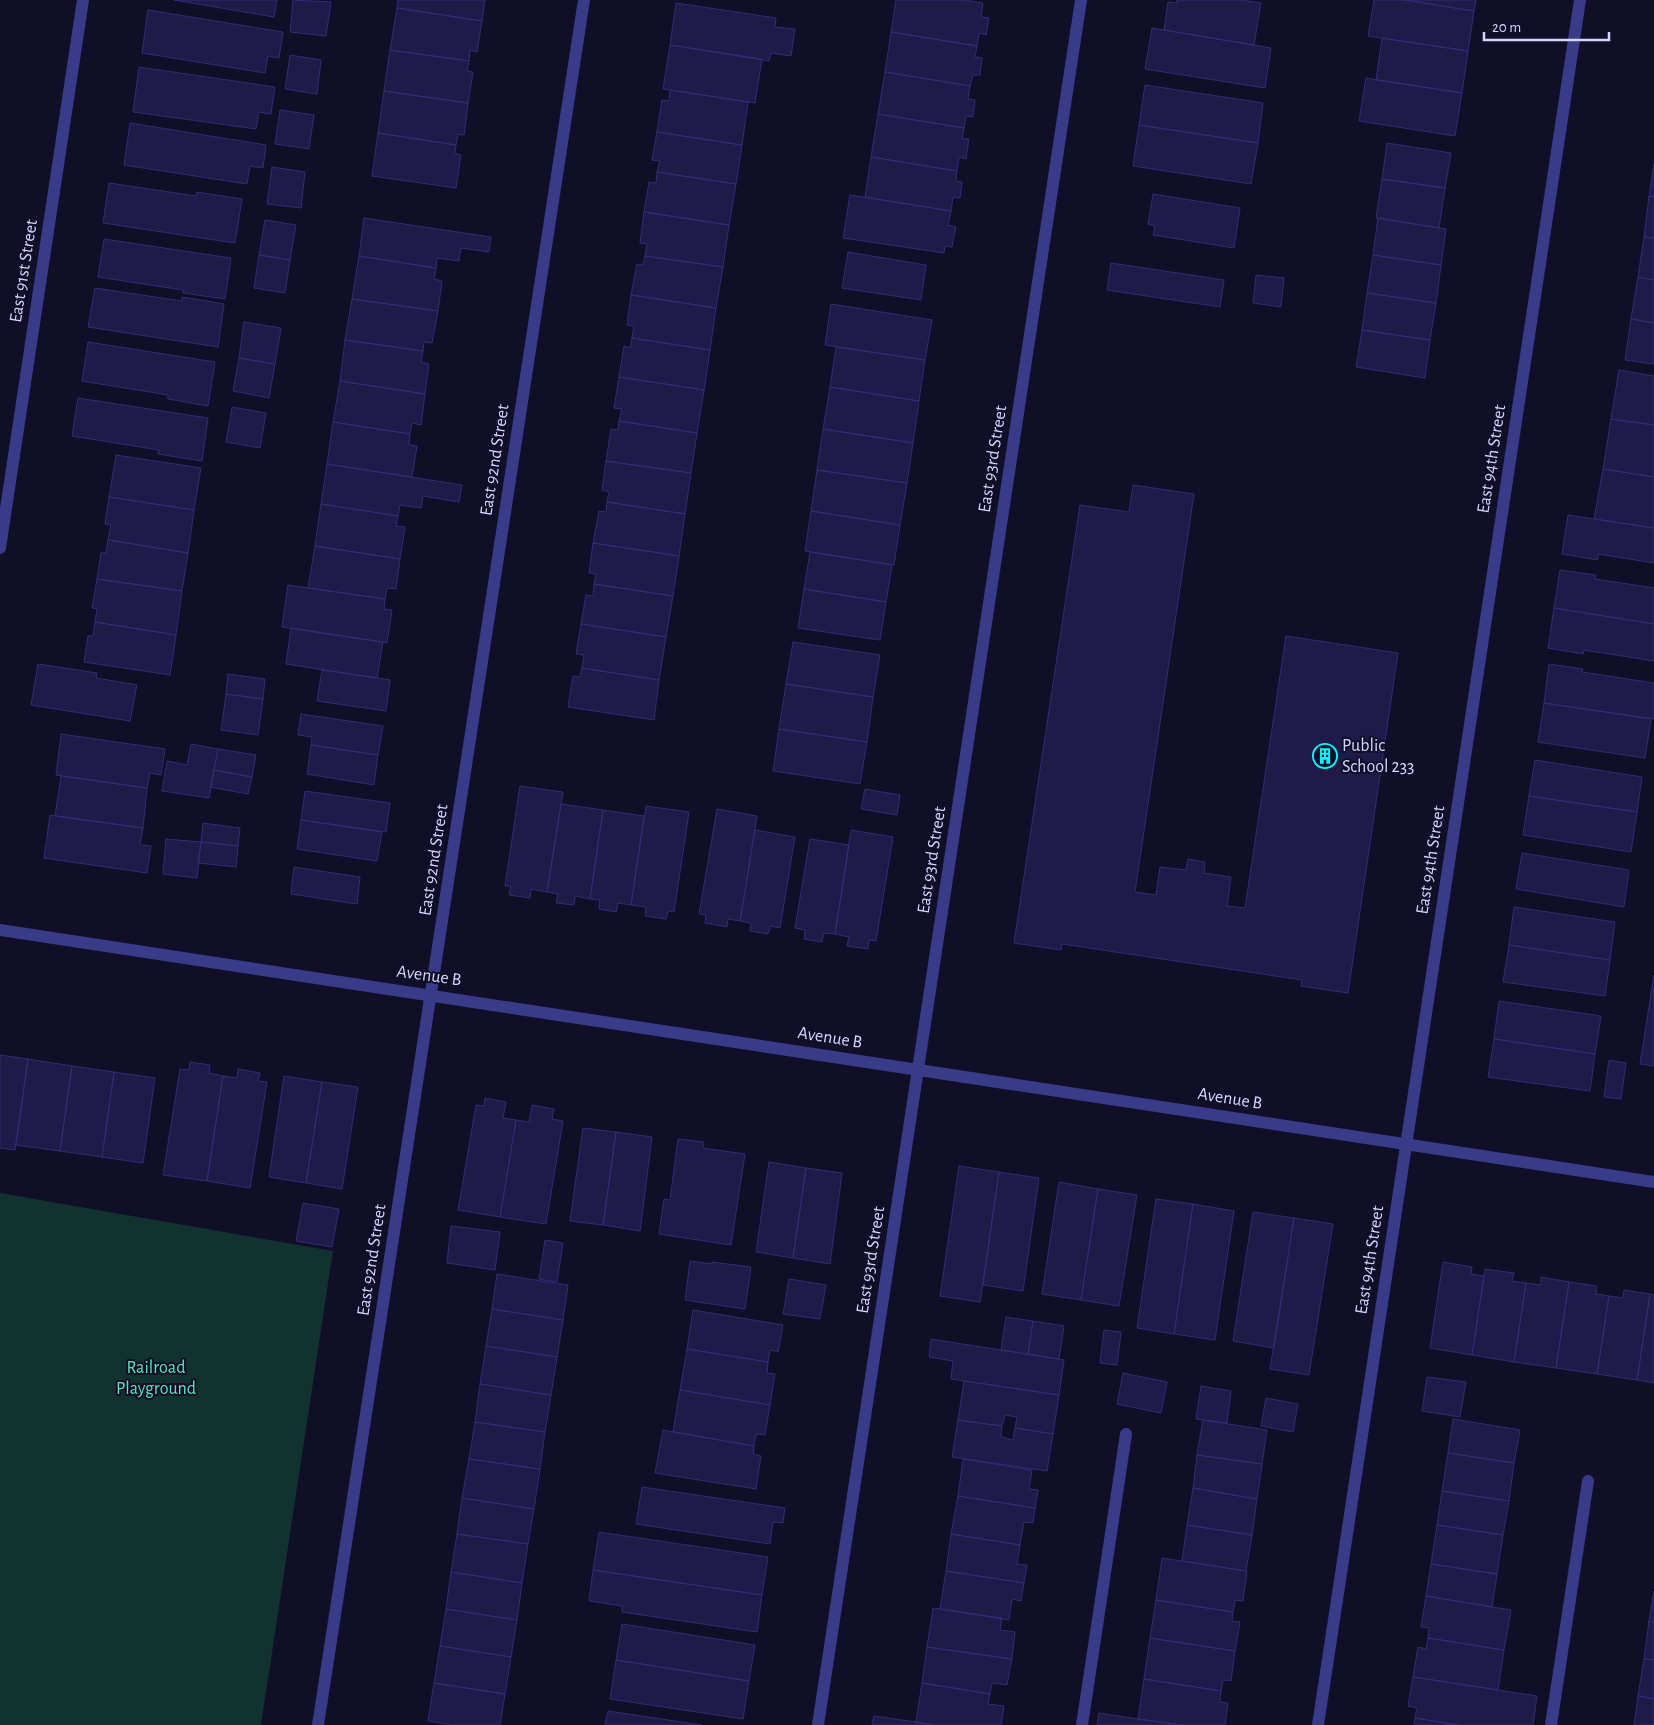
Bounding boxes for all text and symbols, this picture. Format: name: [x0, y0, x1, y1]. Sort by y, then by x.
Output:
scale bar: [1484, 10, 1609, 42]
text: 20 m: [1492, 20, 1521, 35]
street label: East 91st Street: [7, 218, 41, 324]
street label: East 92nd Street: [477, 403, 513, 517]
street label: East 94th Street: [1475, 403, 1509, 515]
street label: East 93rd Street: [976, 404, 1010, 514]
place label: Public School 233: [1342, 737, 1415, 776]
building icon: Public School 233: [1312, 743, 1338, 769]
street label: East 92nd Street: [416, 803, 452, 917]
street label: East 94th Street: [1414, 804, 1448, 916]
street label: East 93rd Street: [915, 805, 949, 915]
street label: Avenue B: [396, 963, 462, 989]
street label: Avenue B: [796, 1024, 864, 1052]
street label: Avenue B: [1196, 1085, 1264, 1113]
street label: East 92nd Street: [354, 1203, 390, 1317]
street label: East 94th Street: [1353, 1204, 1387, 1316]
street label: East 93rd Street: [854, 1205, 888, 1315]
park label: Railroad Playground: [116, 1359, 196, 1398]

